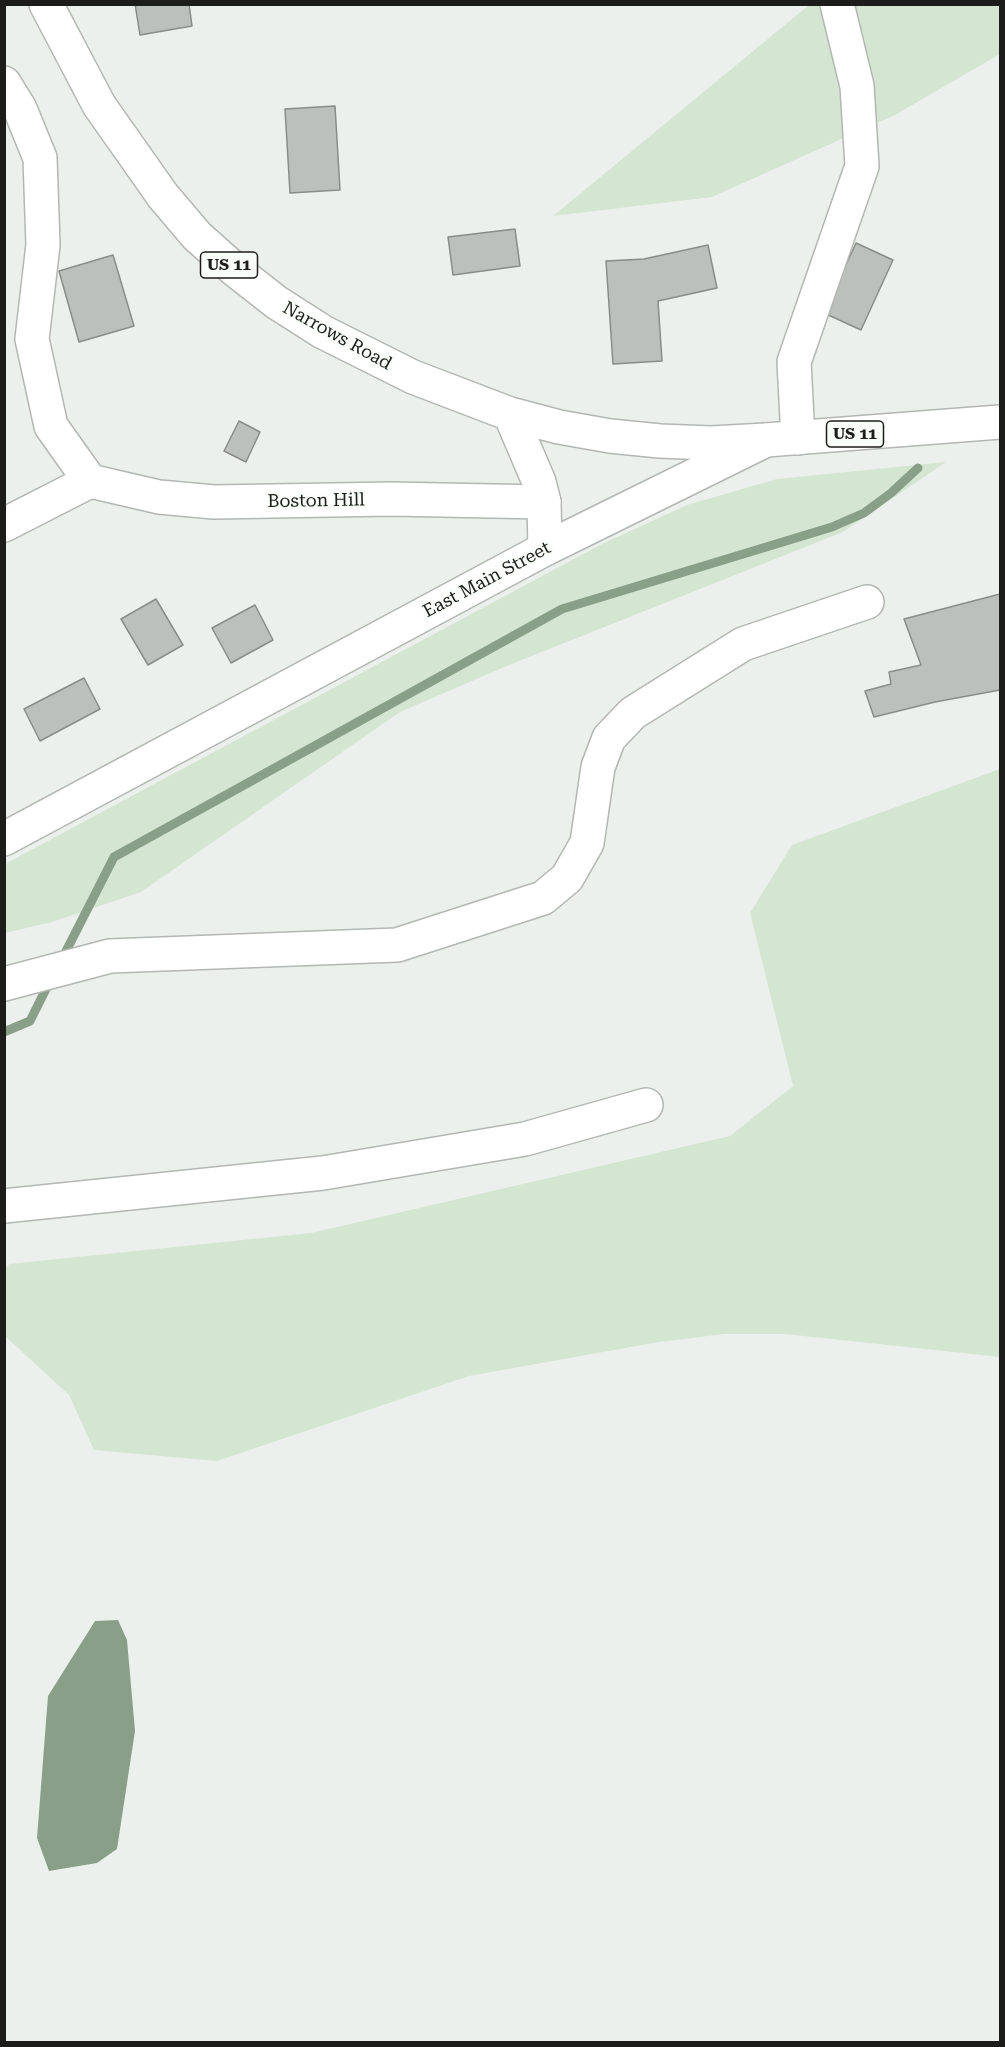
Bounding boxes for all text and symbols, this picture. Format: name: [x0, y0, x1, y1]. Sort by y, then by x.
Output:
road number: US 11: [200, 252, 258, 278]
street label: Narrows Road: [279, 297, 395, 375]
road number: US 11: [826, 421, 884, 447]
street label: Boston Hill: [267, 489, 365, 513]
street label: East Main Street: [419, 537, 555, 623]

